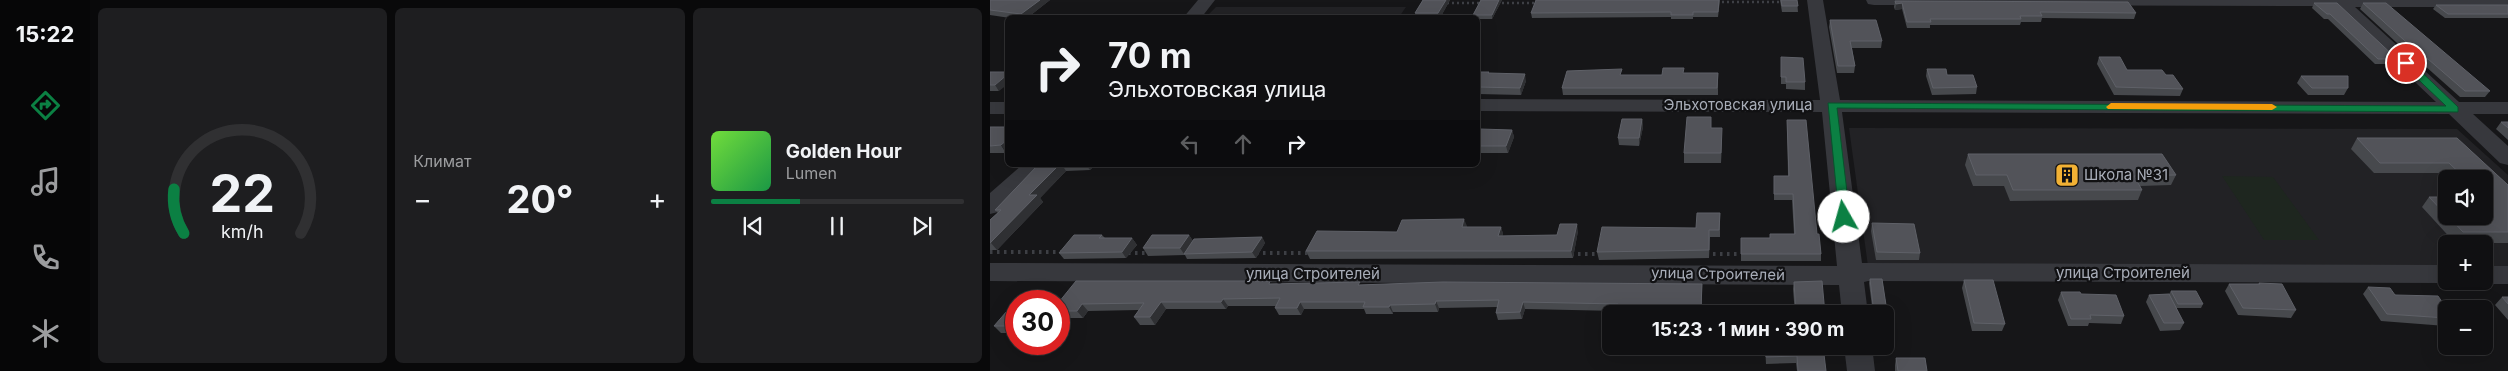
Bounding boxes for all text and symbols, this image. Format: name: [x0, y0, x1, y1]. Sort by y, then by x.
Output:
text: 15:22: [16, 21, 74, 47]
text: 70 m: [1108, 34, 1192, 76]
icon: right: [1025, 35, 1090, 100]
pin: [2385, 42, 2427, 84]
icon: arrive: [2392, 49, 2420, 77]
text: Эльхотовская улица: [1108, 76, 1326, 102]
icon: directions: [28, 88, 63, 123]
street label: Эльхотовская улица: [1664, 95, 1812, 114]
icon: left: [1176, 130, 1204, 158]
icon: ahead: [1229, 130, 1257, 158]
icon: right: [1282, 130, 1310, 158]
text: Golden Hour: [786, 140, 902, 163]
text: Климат: [413, 151, 472, 171]
text: 22: [210, 162, 275, 225]
building icon: Школа №31: [2054, 162, 2080, 188]
text: Lumen: [786, 163, 837, 183]
icon: music: [28, 164, 63, 199]
place label: Школа №31: [2084, 165, 2168, 184]
map controls: [2438, 170, 2493, 355]
button: sound: [2438, 170, 2493, 225]
text: 20°: [506, 176, 574, 222]
text: −: [413, 182, 432, 216]
text: +: [648, 182, 667, 216]
position arrow: [1817, 190, 1869, 242]
icon: previous: [739, 212, 767, 240]
icon: pause: [823, 212, 851, 240]
icon: next: [908, 212, 936, 240]
text: km/h: [221, 221, 264, 242]
button: +: [2438, 235, 2493, 290]
icon: phone: [28, 240, 63, 275]
street label: улица Строителей: [1651, 263, 1785, 284]
street label: улица Строителей: [2056, 263, 2190, 282]
street label: улица Строителей: [1246, 264, 1380, 283]
speed limit sign: 30: [1005, 290, 1070, 355]
button: −: [2438, 300, 2493, 355]
icon: climate: [28, 316, 63, 351]
text: 15:23 · 1 мин · 390 m: [1652, 318, 1844, 341]

